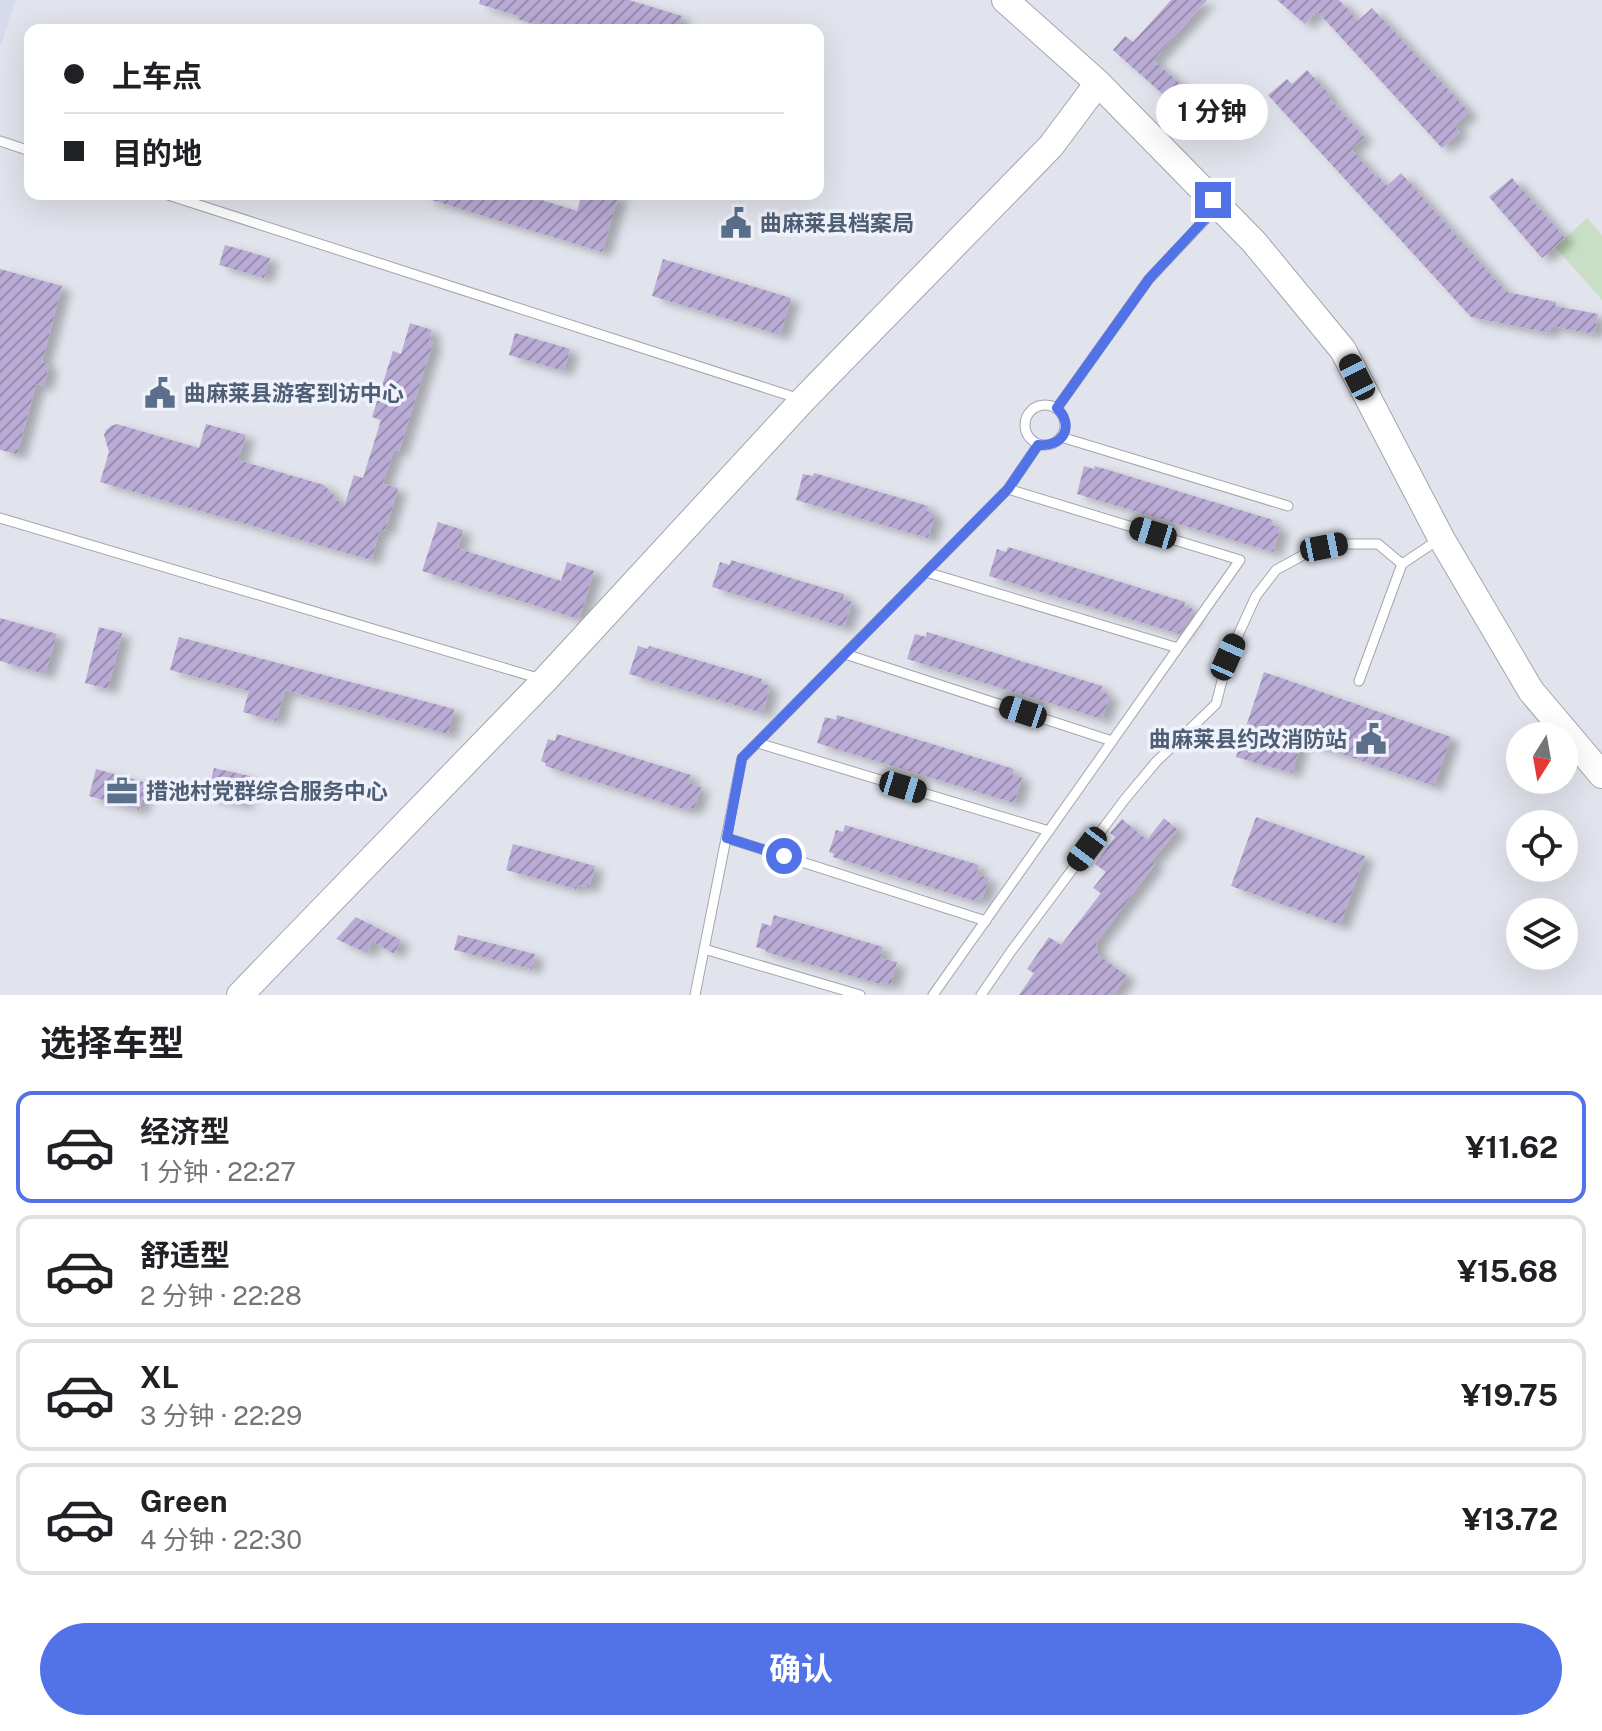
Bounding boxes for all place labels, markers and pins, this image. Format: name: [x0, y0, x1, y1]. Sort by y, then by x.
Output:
public building icon: 曲麻莱县档案局: [719, 206, 753, 240]
place label: 曲麻莱县档案局: [760, 210, 914, 236]
public building icon: 曲麻莱县游客到访中心: [143, 376, 177, 410]
place label: 曲麻莱县游客到访中心: [184, 380, 404, 406]
public building icon: 曲麻莱县约改消防站: [1354, 722, 1388, 756]
place label: 曲麻莱县约改消防站: [1149, 726, 1347, 752]
office icon: 措池村党群综合服务中心: [105, 774, 139, 808]
place label: 措池村党群综合服务中心: [146, 778, 388, 804]

